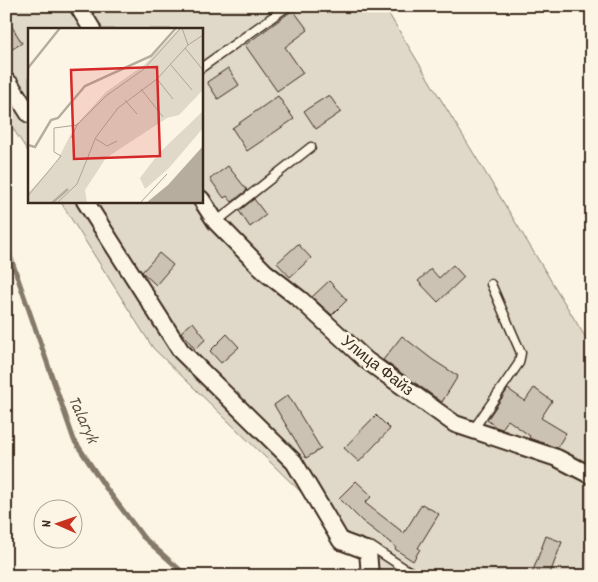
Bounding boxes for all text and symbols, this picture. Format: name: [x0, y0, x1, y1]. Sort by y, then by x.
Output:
inset map: [28, 28, 202, 202]
street label: Улица Файз: [335, 331, 418, 403]
water label: Talaryk: [60, 392, 104, 449]
north arrow: [32, 500, 82, 550]
text: N: [37, 520, 57, 527]

